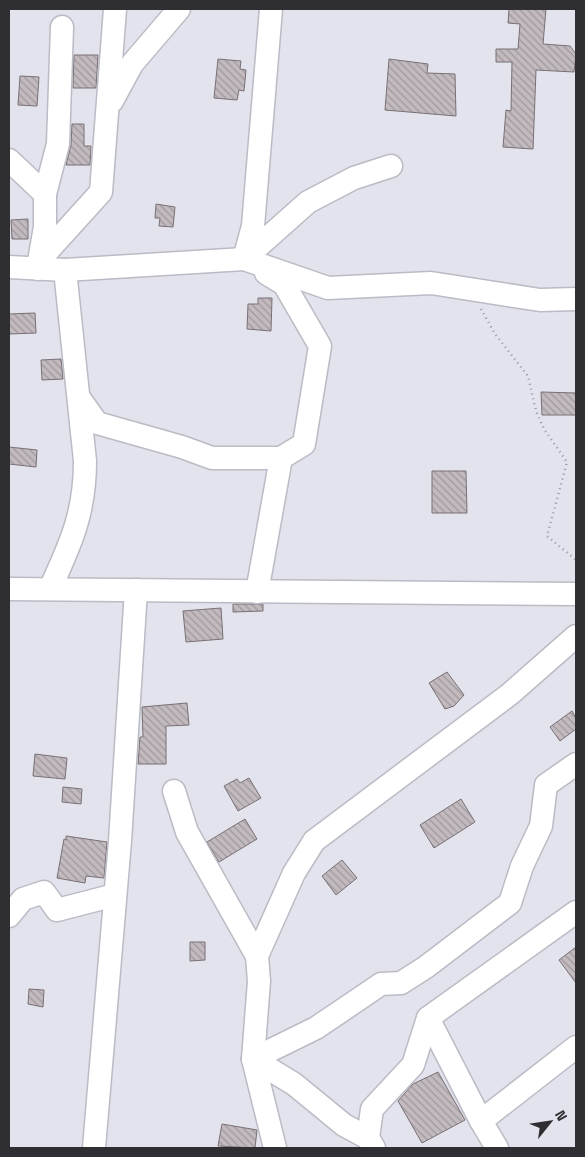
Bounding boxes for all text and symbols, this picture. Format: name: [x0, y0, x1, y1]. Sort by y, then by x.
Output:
north arrow: [525, 1097, 575, 1147]
text: N: [551, 1107, 571, 1124]

